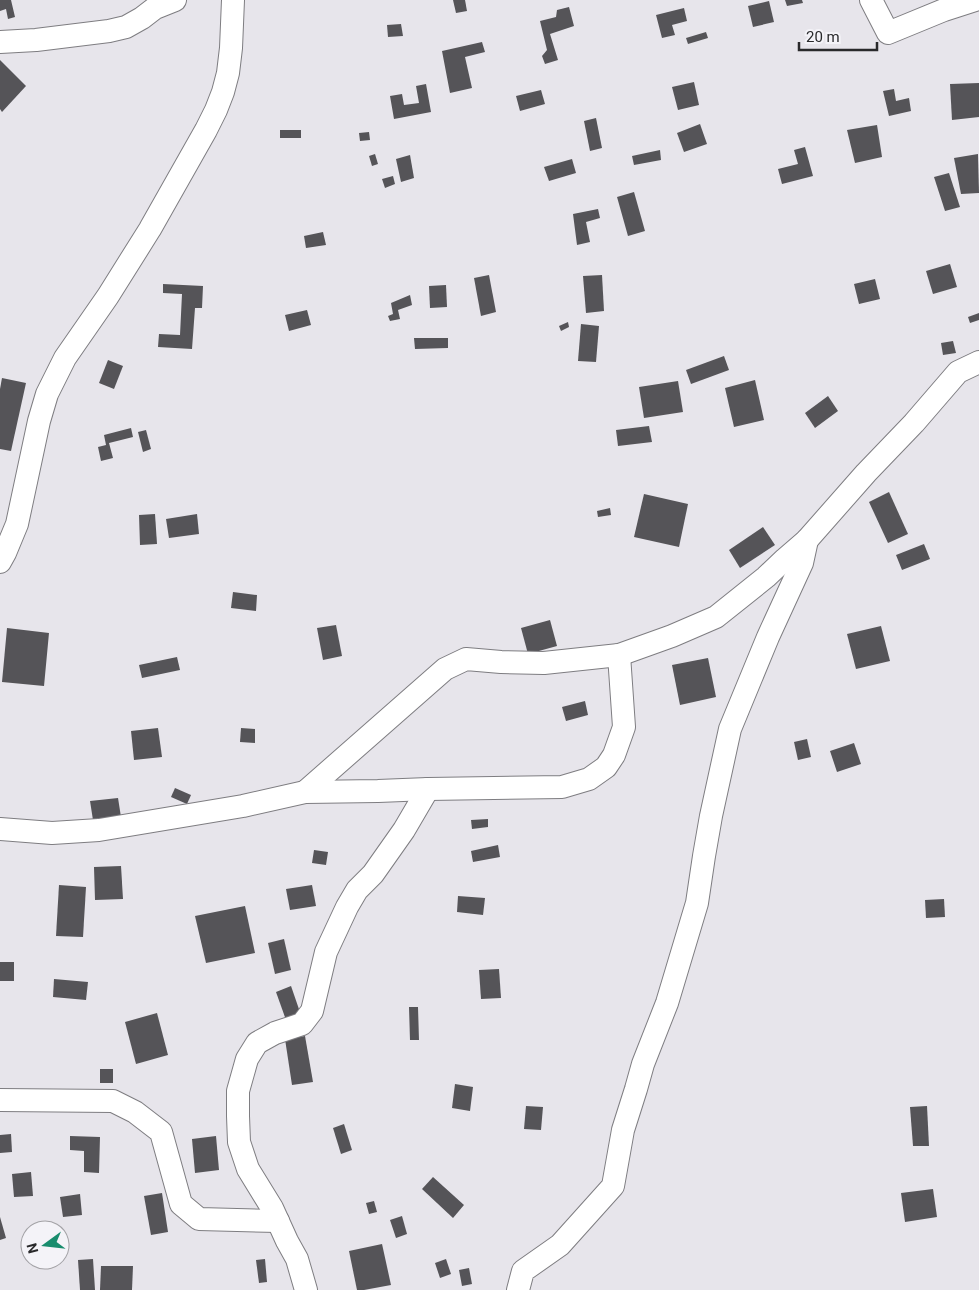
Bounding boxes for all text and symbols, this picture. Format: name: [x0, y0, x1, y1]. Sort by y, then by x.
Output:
scale bar: [799, 20, 876, 52]
text: 20 m: [806, 28, 840, 46]
north arrow: [20, 1220, 70, 1270]
text: N: [23, 1242, 41, 1255]

